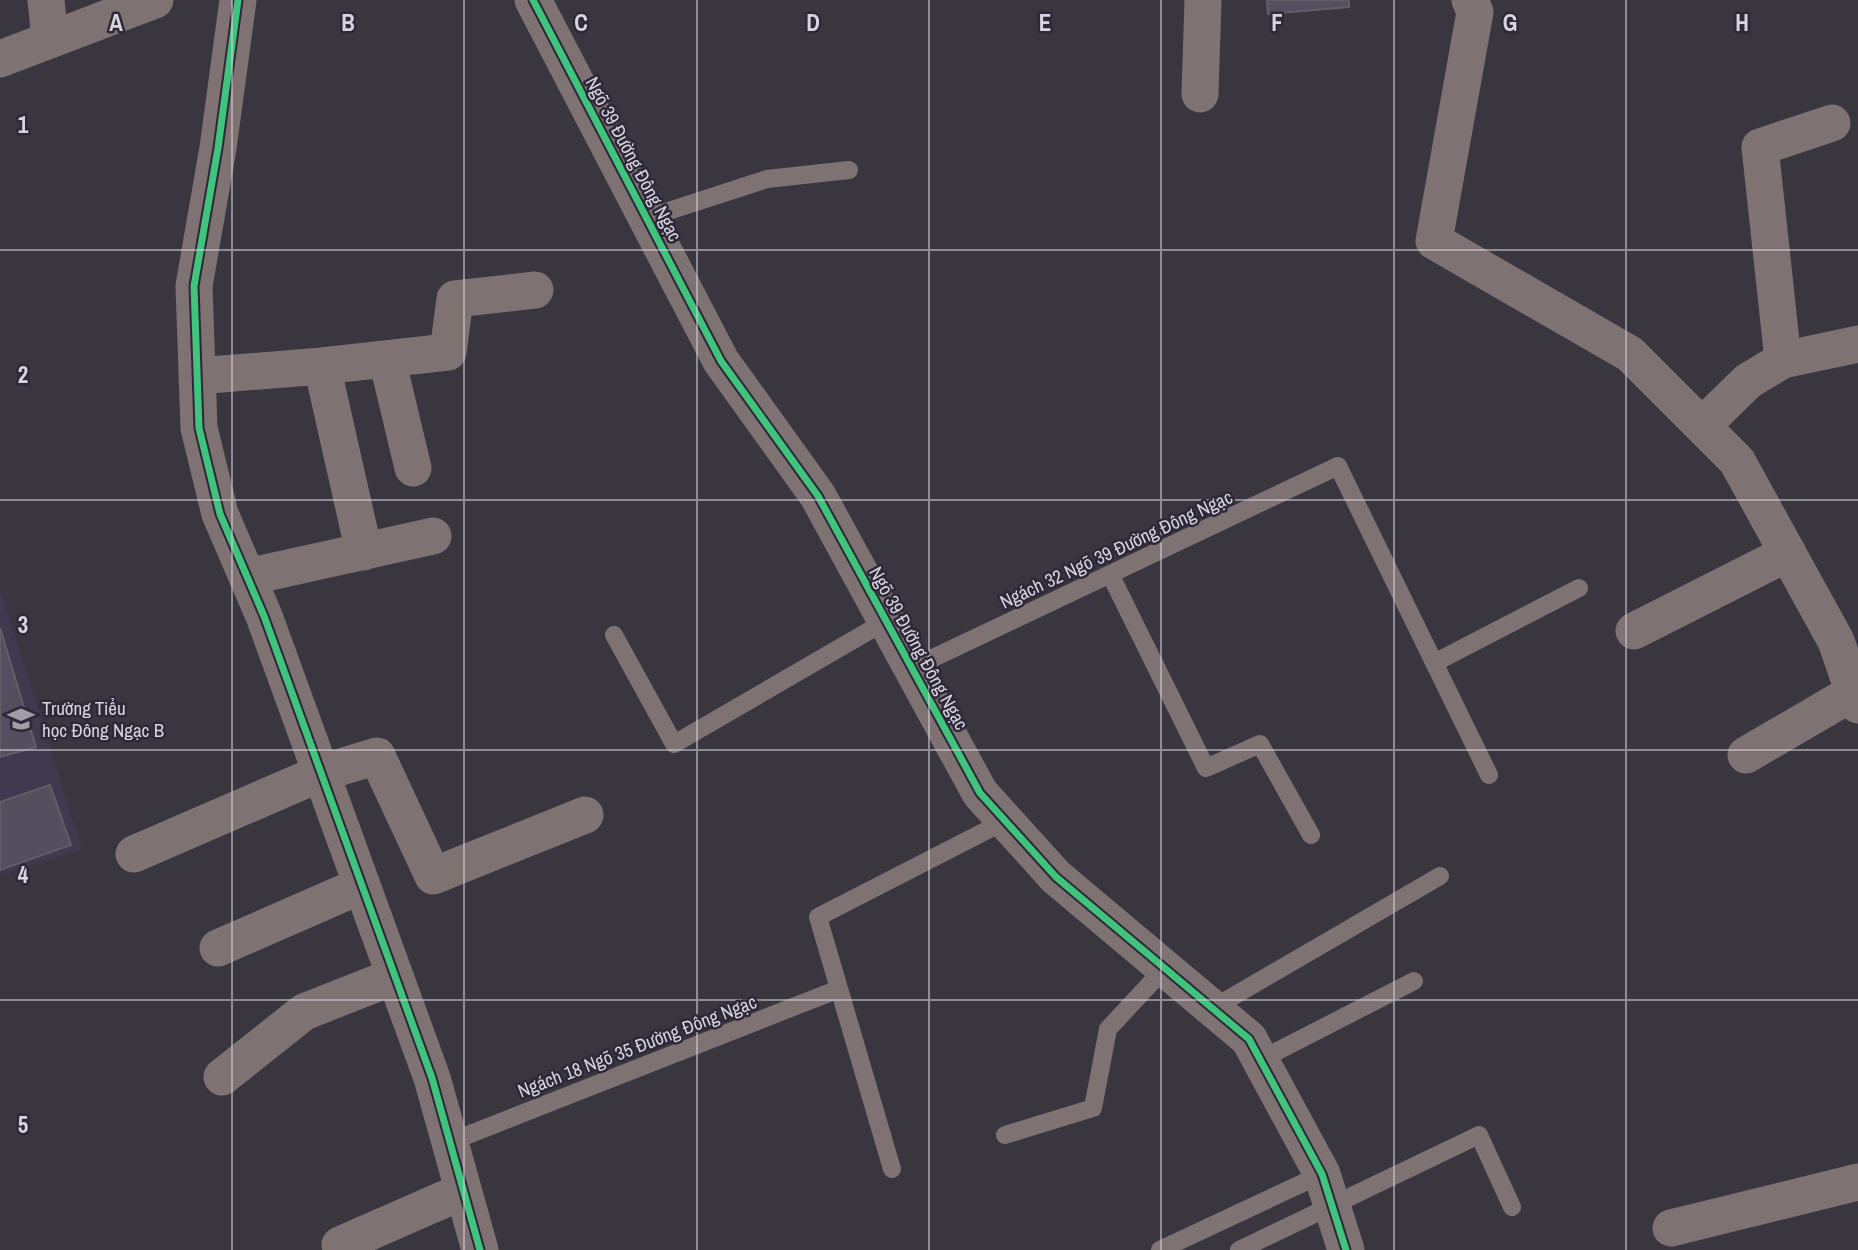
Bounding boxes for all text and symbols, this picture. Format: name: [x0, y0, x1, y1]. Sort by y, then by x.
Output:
text: A: [109, 7, 123, 38]
text: B: [341, 7, 355, 38]
text: C: [574, 7, 588, 38]
text: D: [806, 7, 820, 38]
text: E: [1039, 7, 1051, 38]
text: F: [1271, 7, 1283, 38]
text: G: [1503, 7, 1517, 38]
text: H: [1735, 7, 1749, 38]
street label: Ngõ 39 Đường Đông Ngạc: [580, 72, 688, 246]
text: 1: [18, 109, 29, 140]
text: 2: [18, 359, 28, 390]
street label: Ngách 32 Ngõ 39 Đường Đông Ngạc: [996, 484, 1237, 614]
street label: Ngõ 39 Đường Đông Ngạc: [863, 562, 975, 734]
text: 3: [18, 609, 28, 640]
place label: Trường Tiểu học Đông Ngạc B: [42, 695, 164, 743]
school or university icon: Trường Tiểu học Đông Ngạc B: [6, 704, 36, 734]
text: 4: [18, 859, 29, 890]
street label: Ngách 18 Ngõ 35 Đường Đông Ngạc: [514, 988, 760, 1104]
text: 5: [18, 1109, 28, 1140]

